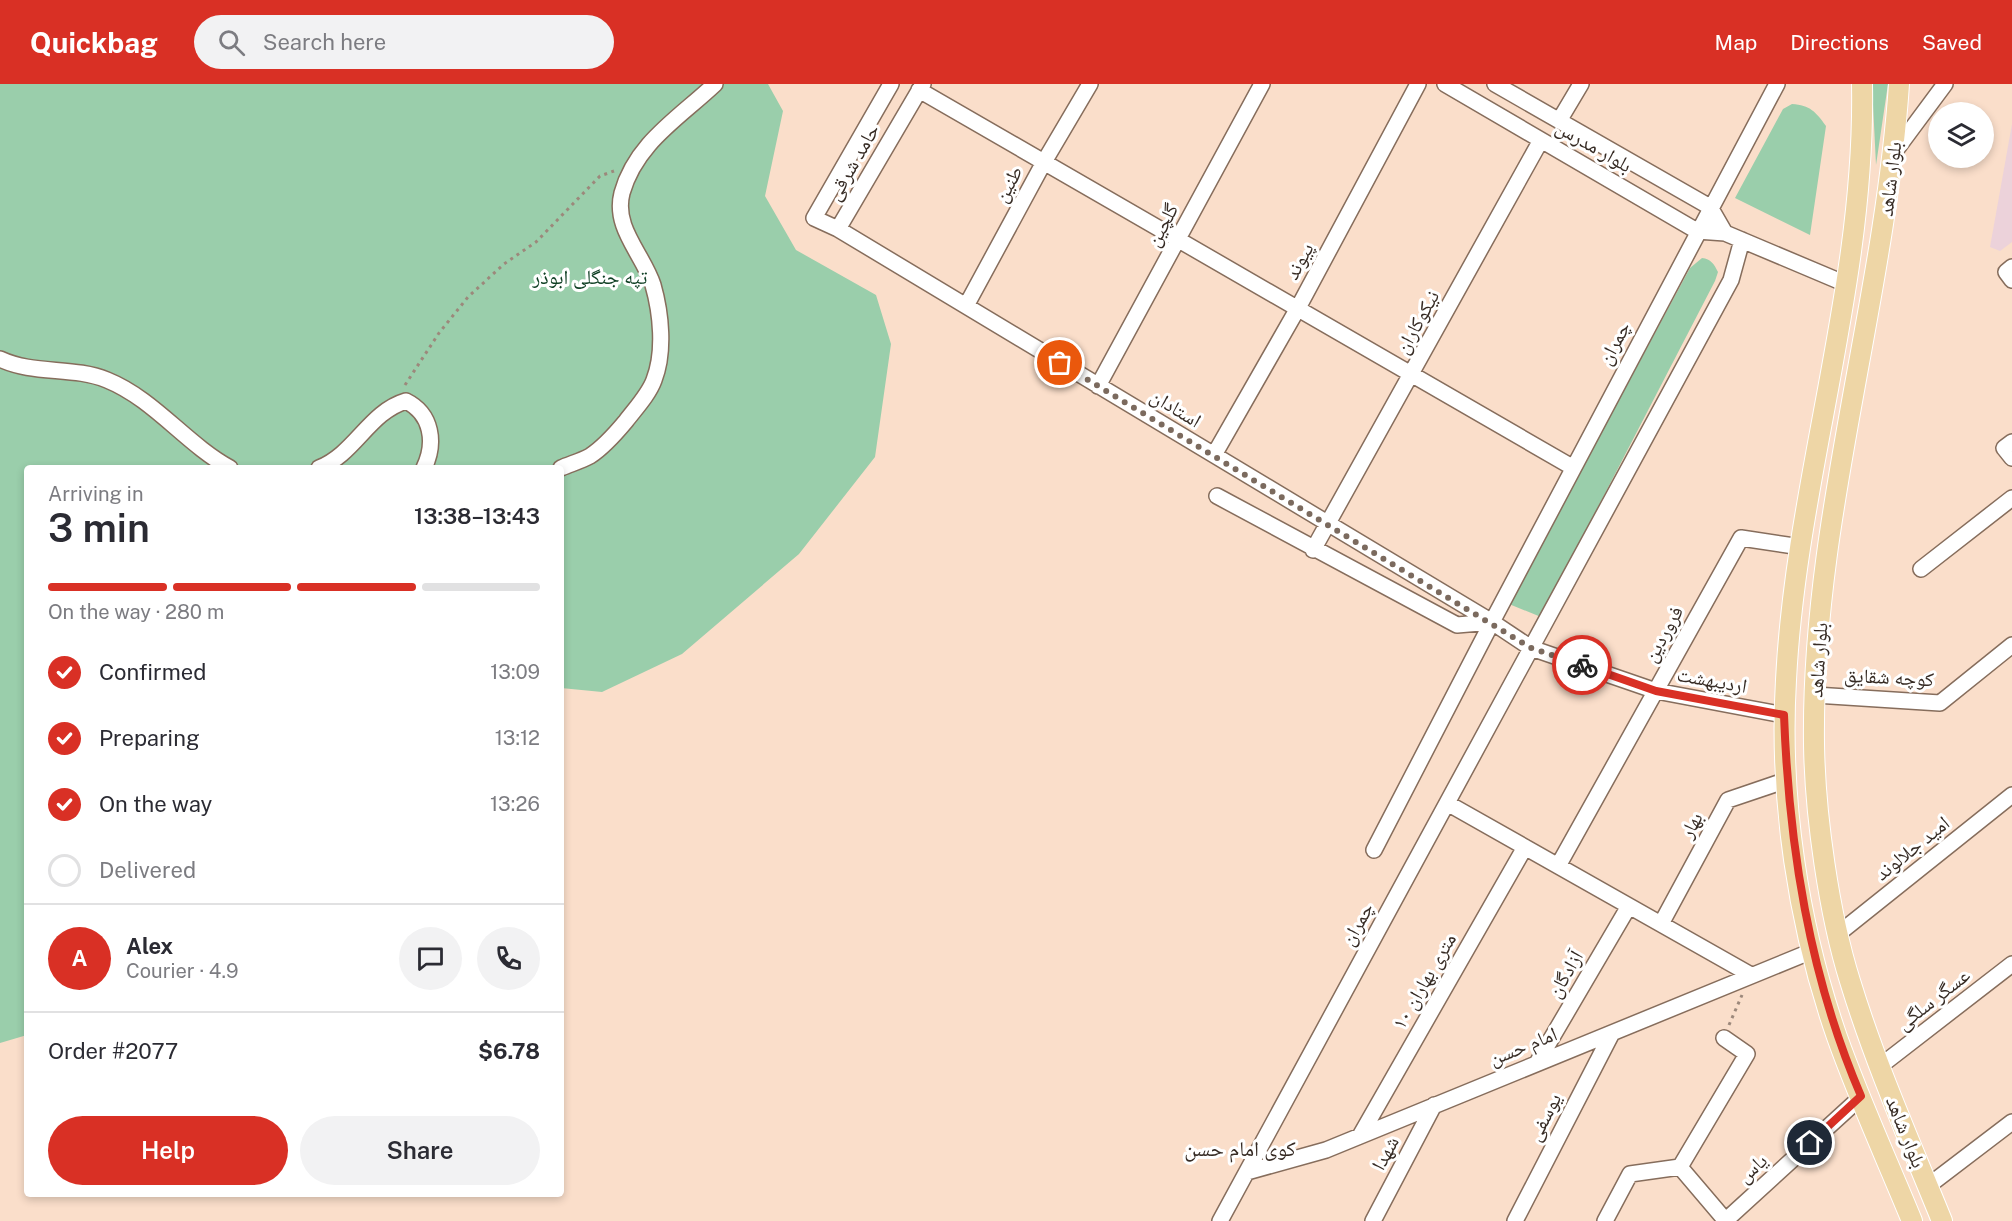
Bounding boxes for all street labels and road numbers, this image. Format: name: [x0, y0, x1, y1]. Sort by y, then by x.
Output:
street label: بلوار مدرس: [1552, 115, 1636, 177]
street label: حامد شرقی: [821, 119, 885, 205]
street label: بلوار شاهد: [1874, 140, 1906, 218]
street label: طنین: [988, 162, 1028, 206]
street label: گلچین: [1141, 199, 1183, 251]
street label: پیوند: [1279, 238, 1319, 284]
street label: نیکوکاران: [1390, 286, 1444, 358]
street label: چمران: [1593, 317, 1635, 369]
street label: استادان: [1146, 384, 1206, 432]
street label: فروردین: [1638, 602, 1688, 666]
street label: بلوار شاهد: [1803, 622, 1833, 698]
street label: اردیبهشت: [1675, 662, 1749, 698]
street label: کوچه شقایق: [1843, 663, 1935, 691]
street label: بهار: [1674, 808, 1708, 843]
street label: امید جلالوند: [1870, 811, 1954, 885]
street label: چمران: [1335, 898, 1379, 950]
street label: ۱۰ متری بهاران: [1387, 929, 1461, 1033]
street label: آزادگان: [1542, 945, 1588, 1002]
street label: عسگر سلگی: [1892, 963, 1974, 1035]
street label: امام حسن: [1485, 1022, 1561, 1072]
street label: یوسفی: [1522, 1089, 1566, 1145]
street label: بلوار شاهد: [1881, 1093, 1931, 1171]
street label: شهدا: [1366, 1132, 1404, 1174]
street label: یاس: [1732, 1148, 1772, 1188]

